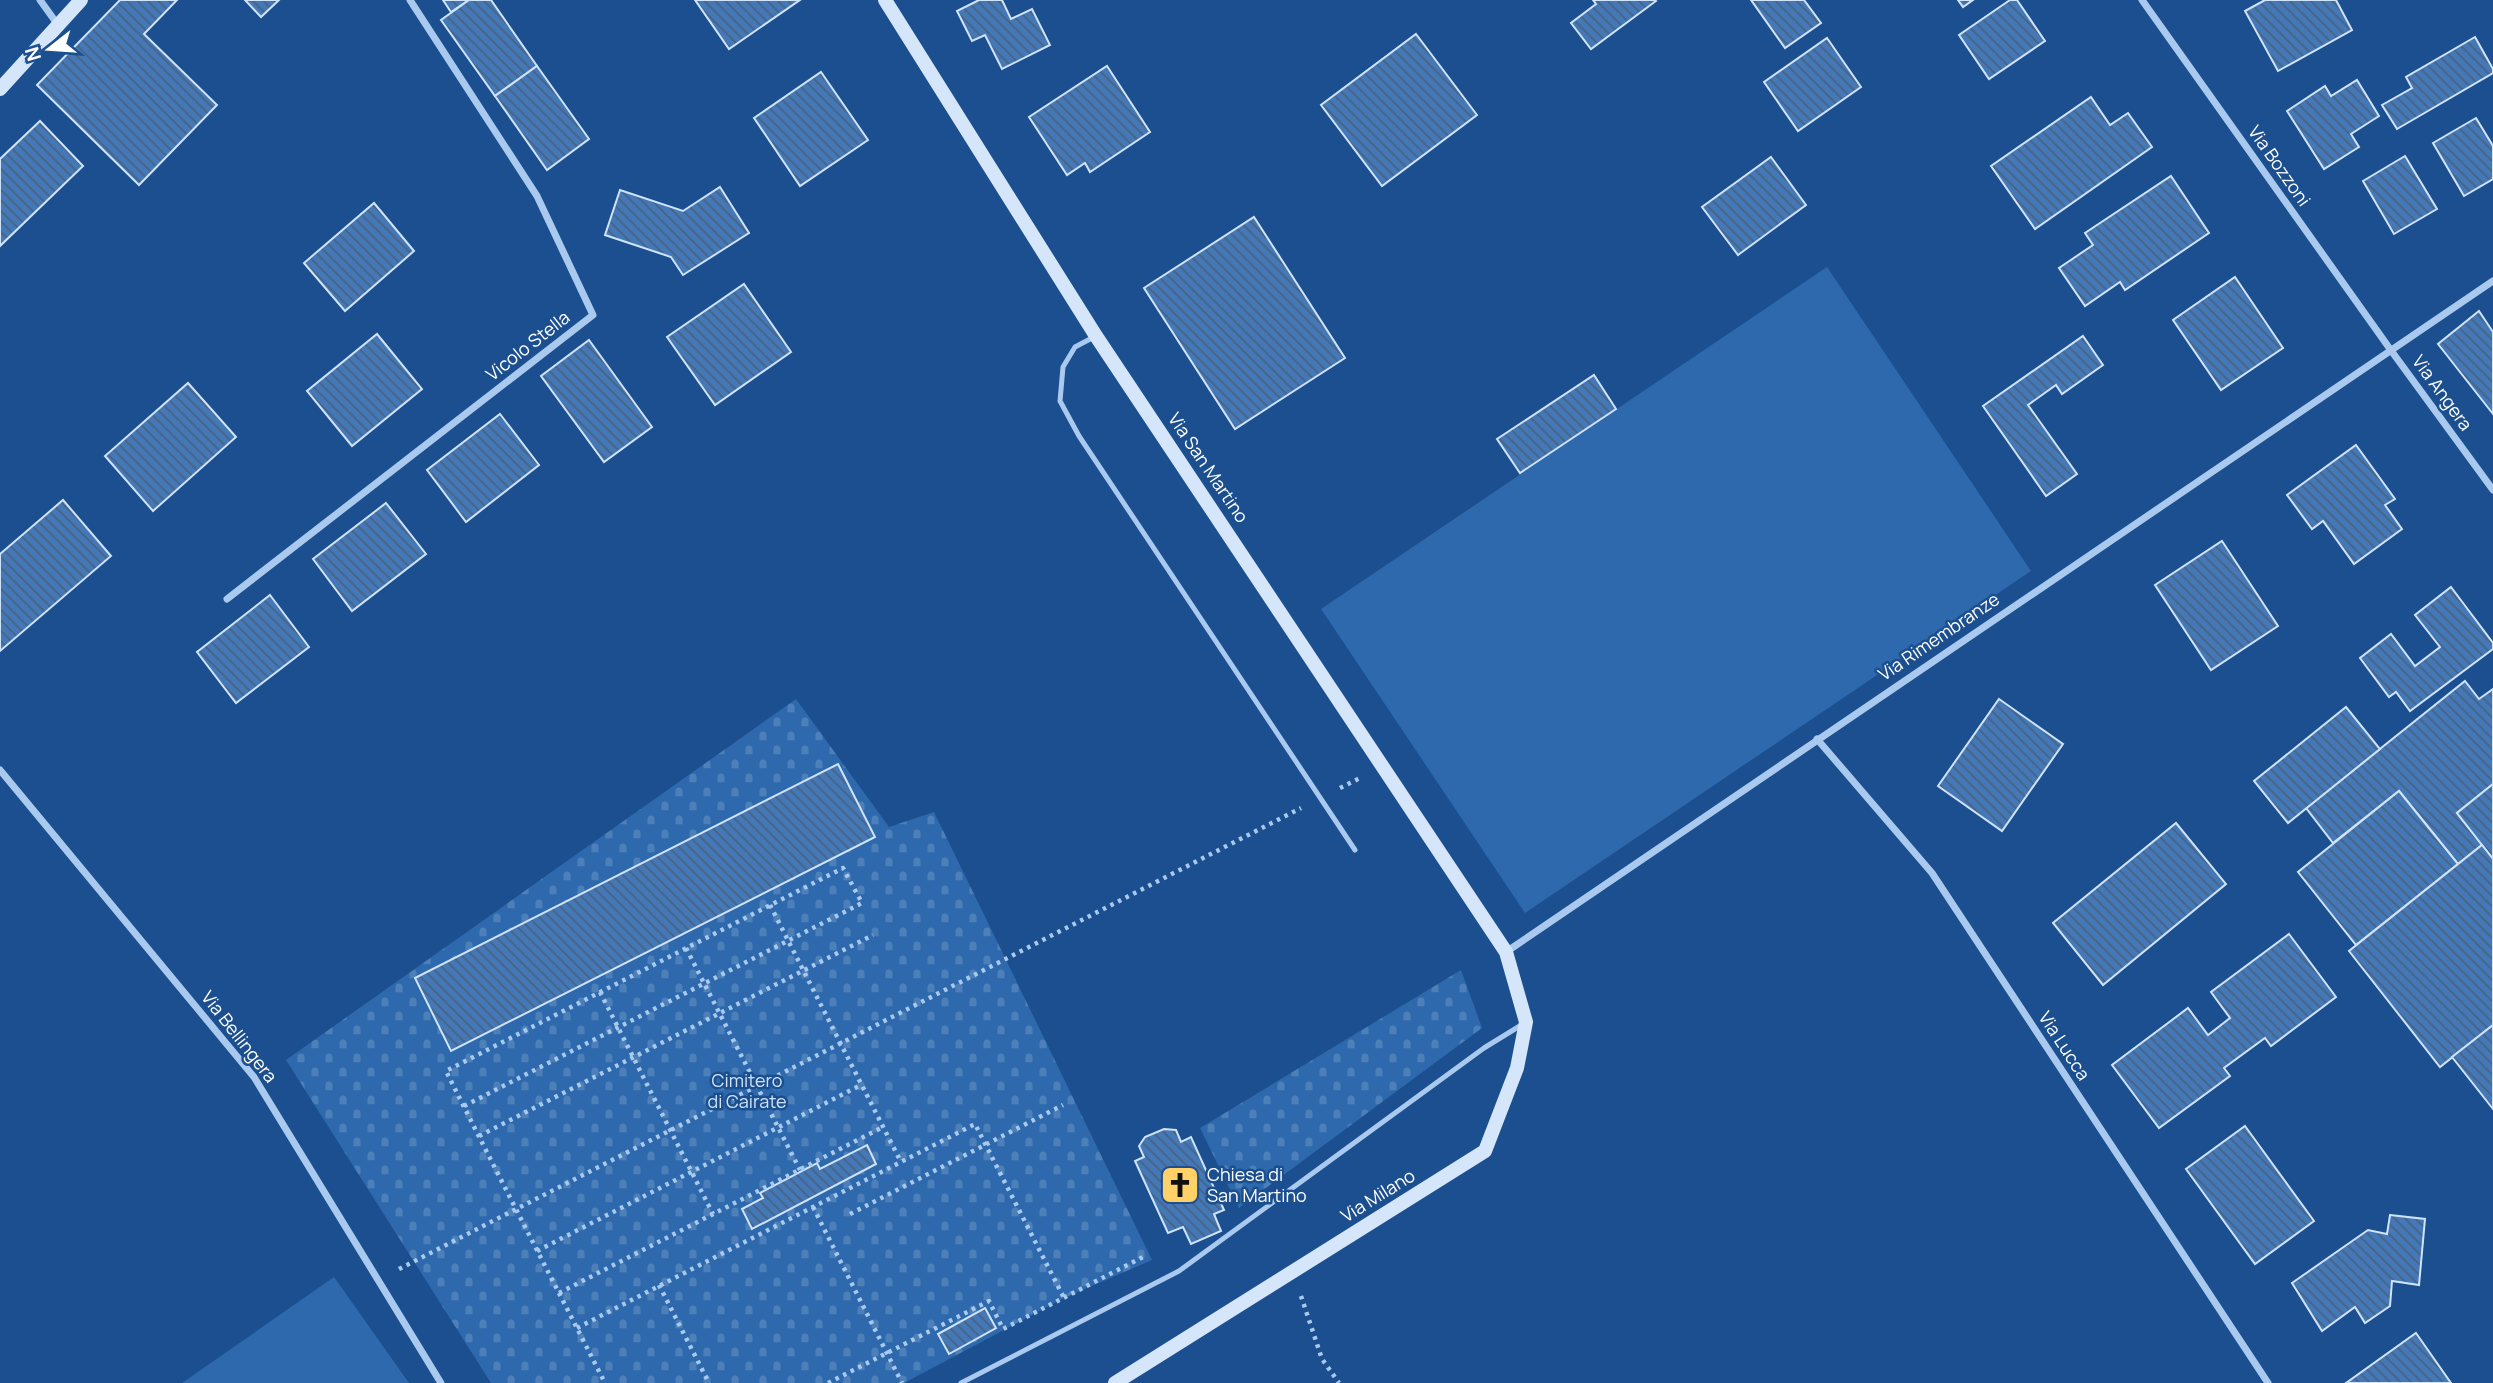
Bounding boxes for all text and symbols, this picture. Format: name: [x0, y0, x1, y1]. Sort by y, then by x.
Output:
north arrow: [14, 14, 84, 84]
text: N: [18, 44, 47, 64]
street label: Via Bozzoni: [2243, 120, 2316, 211]
street label: Vicolo Stella: [480, 305, 574, 386]
street label: Via Angera: [2407, 350, 2478, 435]
street label: Via San Martino: [1163, 408, 1255, 527]
street label: Via Rimembranze: [1873, 587, 2004, 686]
street label: Via Bellingera: [196, 985, 283, 1087]
street label: Via Lucca: [2034, 1006, 2096, 1085]
park label: Cimitero di Cairate: [707, 1068, 787, 1113]
place label: Chiesa di San Martino: [1207, 1162, 1307, 1207]
street label: Via Milano: [1336, 1163, 1419, 1227]
church icon: Chiesa di San Martino: [1159, 1164, 1201, 1206]

